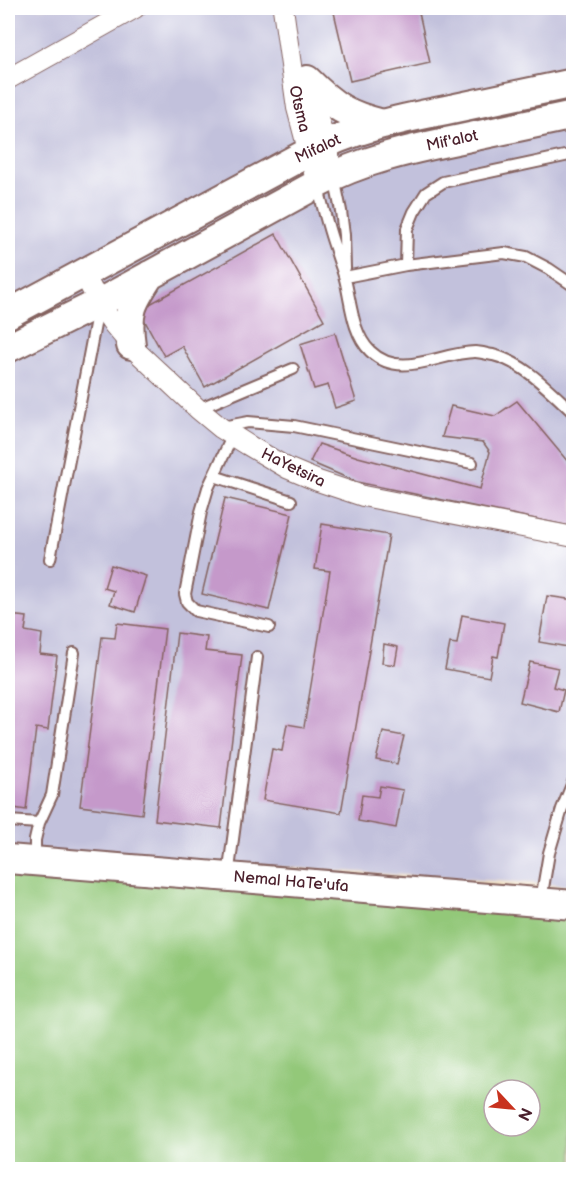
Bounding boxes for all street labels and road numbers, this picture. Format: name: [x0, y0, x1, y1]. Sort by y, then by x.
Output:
street label: Otsma: [284, 84, 314, 134]
street label: Mif'alot: [425, 126, 480, 156]
street label: Mifalot: [292, 130, 344, 168]
street label: HaYetsira: [258, 444, 328, 492]
street label: Nemal HaTe'ufa: [233, 867, 349, 897]

